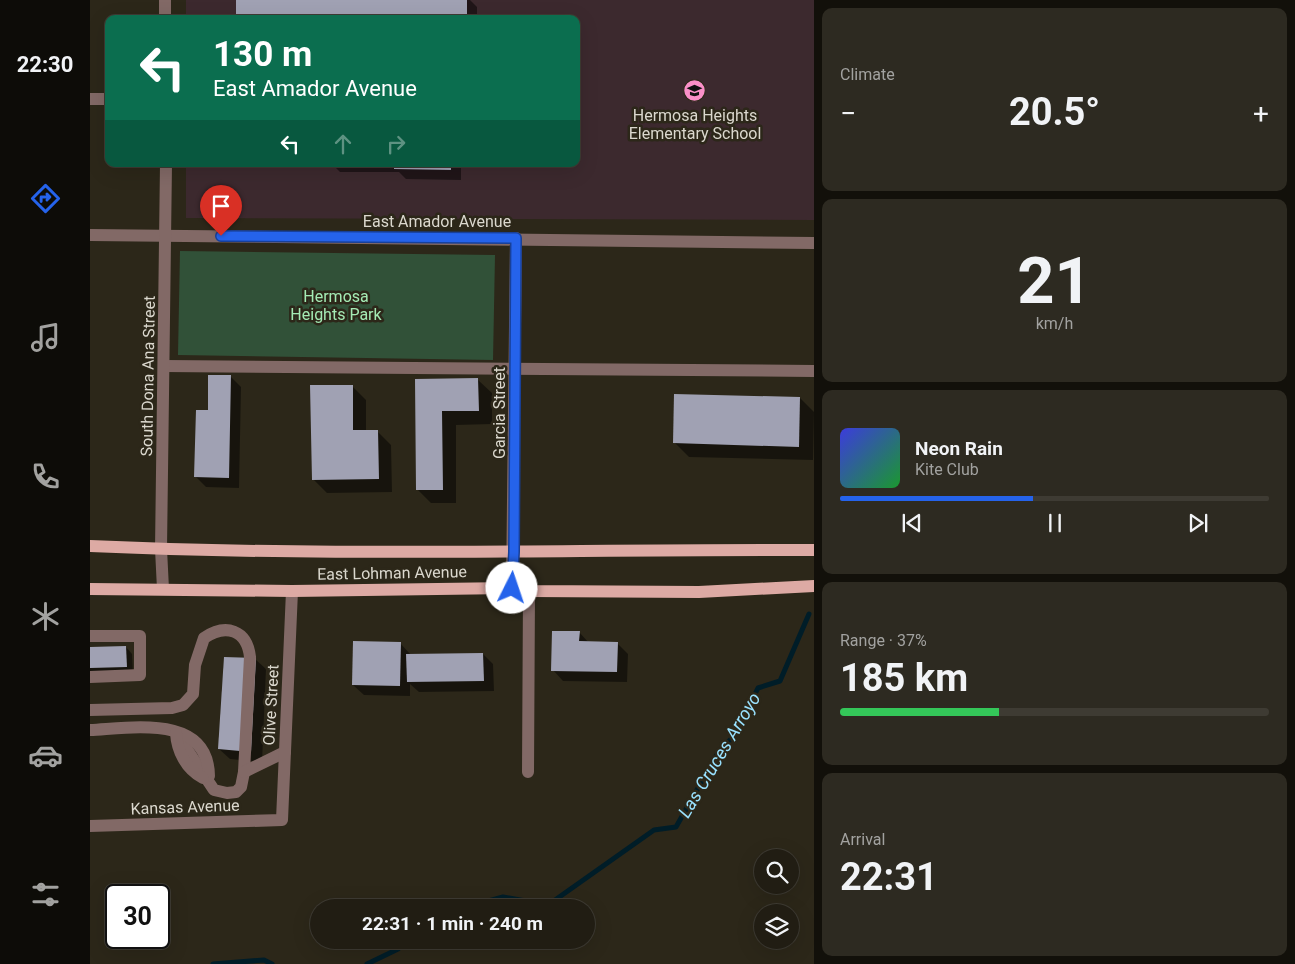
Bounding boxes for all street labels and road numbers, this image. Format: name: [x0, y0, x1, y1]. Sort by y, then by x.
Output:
street label: East Amador Avenue: [363, 212, 511, 231]
street label: South Dona Ana Street: [137, 295, 159, 457]
street label: Garcia Street: [490, 367, 509, 459]
street label: East Lohman Avenue: [317, 562, 467, 584]
street label: Olive Street: [259, 664, 283, 746]
street label: Kansas Avenue: [130, 796, 240, 818]

